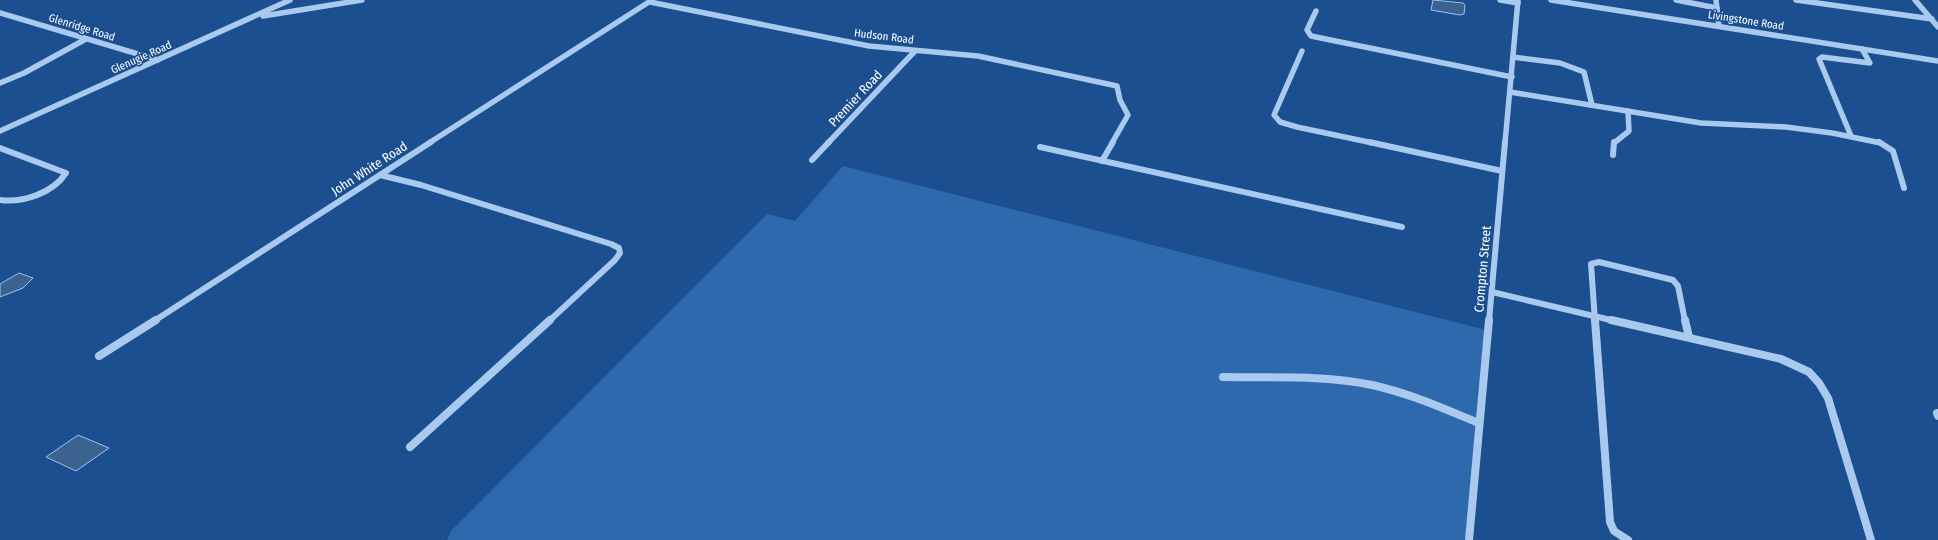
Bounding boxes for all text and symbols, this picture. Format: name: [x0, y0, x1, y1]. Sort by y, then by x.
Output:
street label: Livingstone Road: [1707, 8, 1785, 33]
street label: Glenridge Road: [47, 11, 117, 44]
street label: Hudson Road: [853, 26, 914, 47]
street label: Glenugie Road: [109, 38, 173, 77]
street label: Premier Road: [826, 67, 885, 130]
street label: John White Road: [328, 138, 410, 199]
street label: Crompton Street: [1471, 224, 1494, 313]

